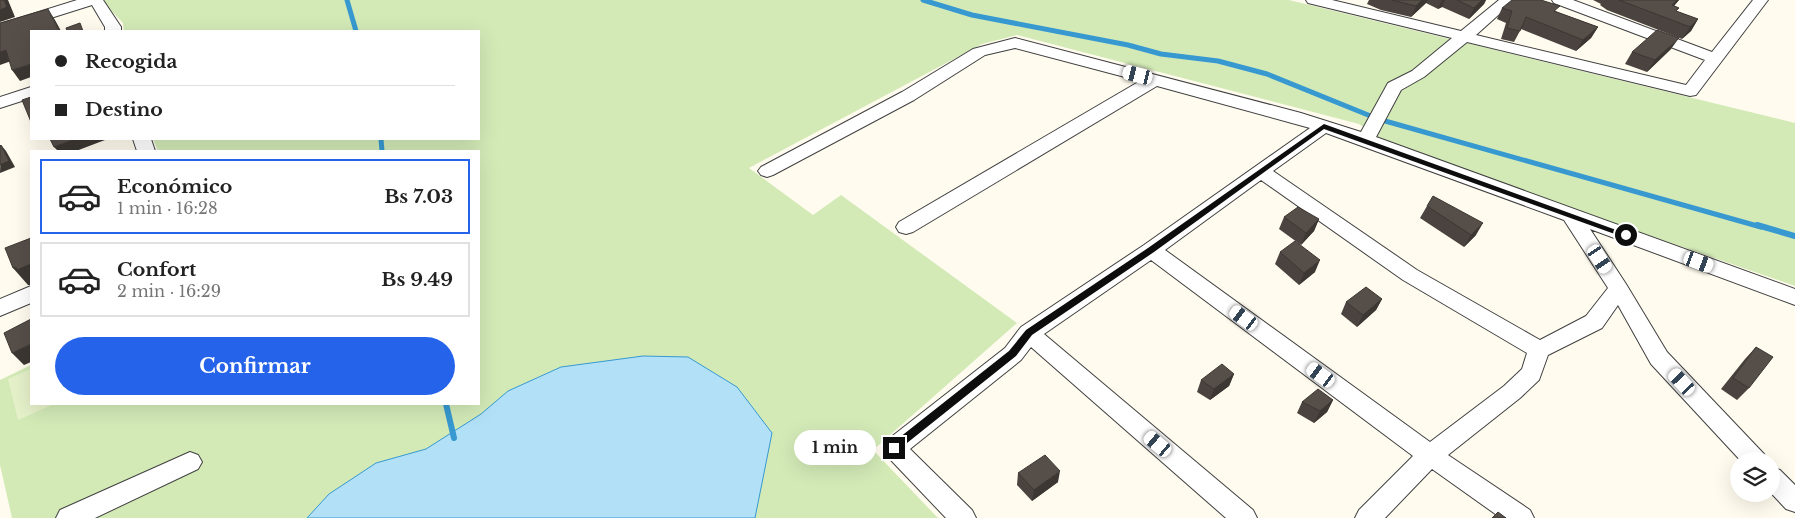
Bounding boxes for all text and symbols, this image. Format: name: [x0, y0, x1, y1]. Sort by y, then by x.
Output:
text: Recogida: [85, 50, 177, 73]
car: [1121, 64, 1154, 86]
text: Destino: [85, 98, 163, 121]
icon: car: [57, 174, 102, 219]
text: Económico: [117, 175, 232, 198]
text: Bs 7.03: [384, 185, 453, 208]
text: 1 min · 16:28: [117, 198, 218, 218]
route start: [1615, 224, 1637, 246]
car: [1585, 242, 1614, 276]
car: [1682, 250, 1715, 274]
icon: car: [57, 257, 102, 302]
text: Confort: [117, 258, 196, 281]
text: Bs 9.49: [381, 268, 453, 291]
text: 2 min · 16:29: [117, 281, 221, 301]
car: [1227, 303, 1260, 333]
button: Confirmar: [55, 337, 455, 395]
car: [1304, 360, 1337, 390]
car: [1666, 366, 1697, 398]
car: [1141, 429, 1174, 459]
callout: 1 min: [794, 430, 876, 466]
text: 1 min: [812, 437, 858, 457]
route end: [883, 437, 905, 459]
map controls: [1730, 452, 1780, 502]
button: layers: [1730, 452, 1780, 502]

